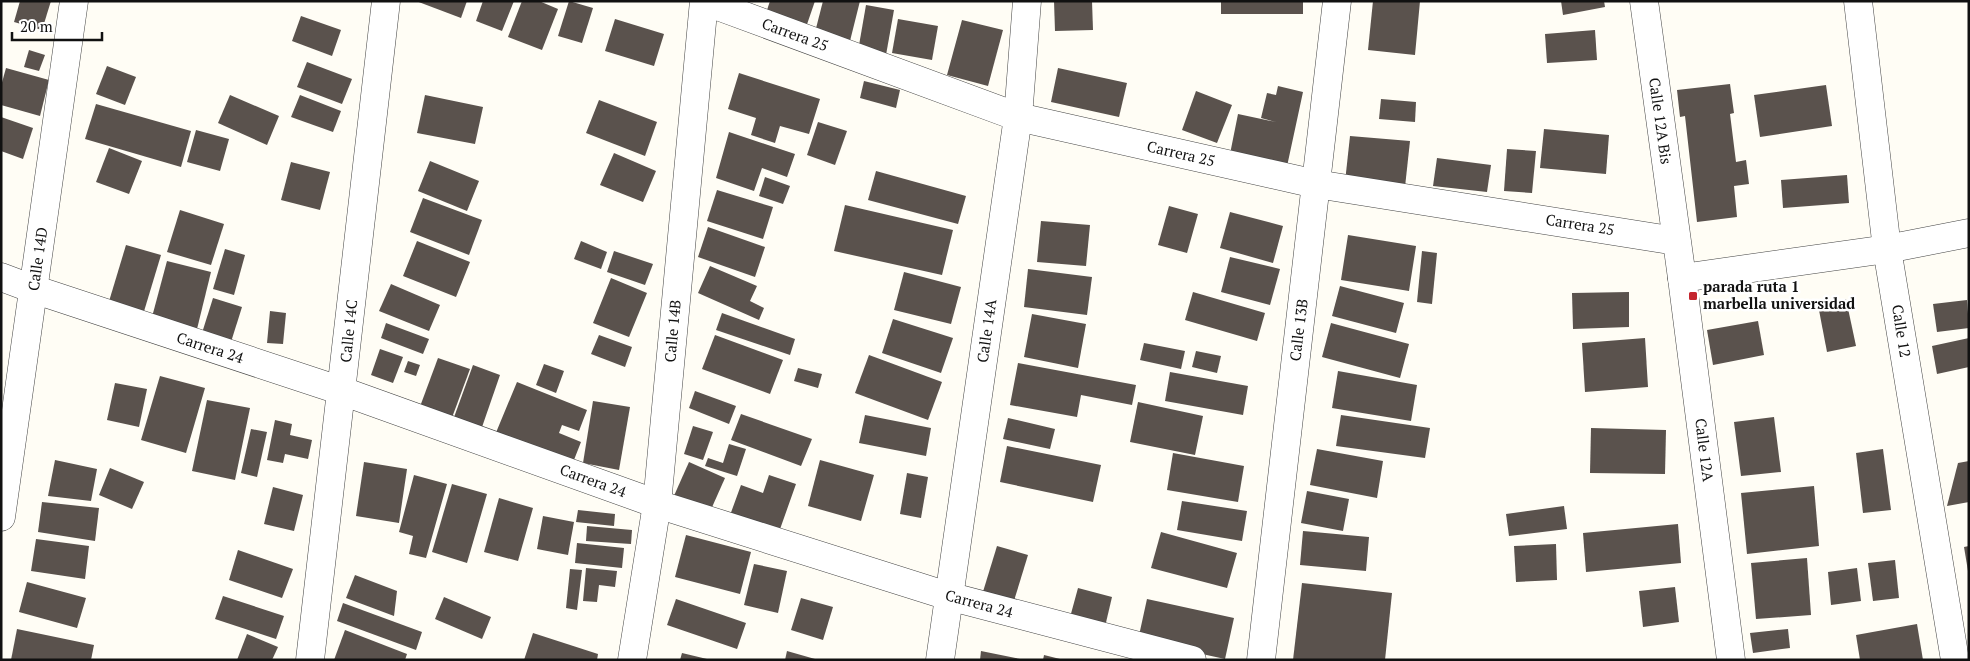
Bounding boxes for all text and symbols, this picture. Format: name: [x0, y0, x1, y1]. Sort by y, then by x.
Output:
scale bar: [12, 10, 102, 42]
street label: Carrera 25: [759, 13, 831, 55]
text: 20 m: [20, 16, 53, 36]
street label: Calle 12A Bis: [1645, 76, 1677, 165]
street label: Carrera 25: [1145, 135, 1217, 171]
street label: Carrera 25: [1544, 209, 1616, 239]
street label: Calle 14D: [23, 226, 51, 292]
place label: parada ruta 1 marbella universidad: [1703, 276, 1855, 313]
marker: parada ruta 1 marbella universidad: [1687, 290, 1699, 302]
street label: Calle 14A: [972, 297, 1000, 364]
street label: Calle 14C: [335, 298, 361, 363]
street label: Calle 13B: [1284, 298, 1312, 362]
street label: Calle 14B: [659, 299, 685, 363]
street label: Calle 12: [1888, 303, 1916, 359]
street label: Carrera 24: [174, 327, 246, 367]
street label: Calle 12A: [1691, 417, 1719, 483]
street label: Carrera 24: [557, 459, 629, 501]
street label: Carrera 24: [943, 584, 1015, 622]

